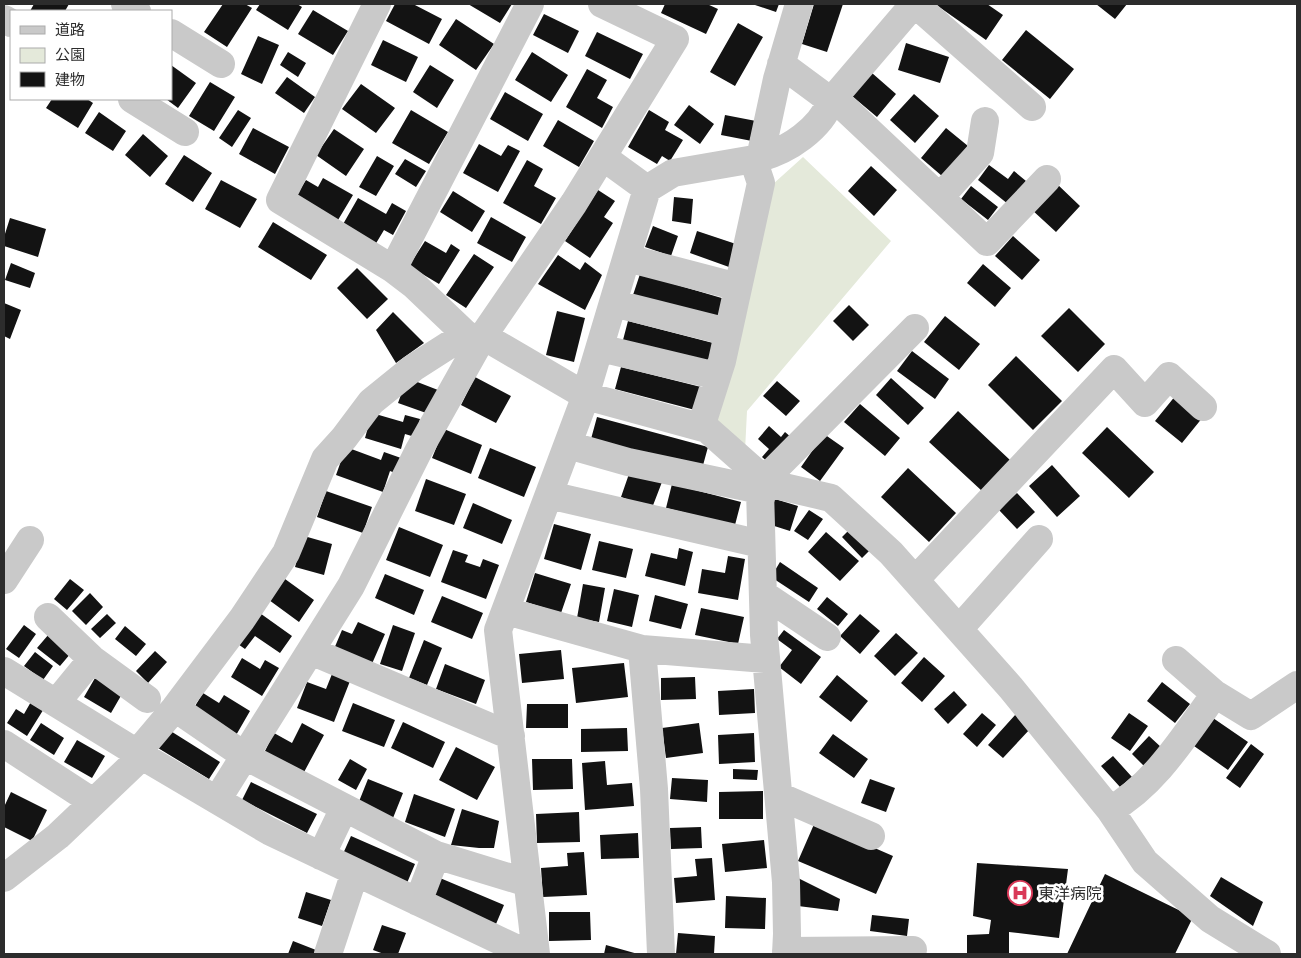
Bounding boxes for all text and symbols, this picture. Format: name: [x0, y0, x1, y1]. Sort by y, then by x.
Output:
legend: [10, 10, 172, 100]
text: 道路: [55, 20, 85, 40]
text: 公園: [55, 45, 85, 65]
text: 建物: [55, 70, 85, 90]
hospital icon: 東洋病院: [1007, 880, 1033, 906]
place label: 東洋病院: [1038, 883, 1102, 904]

